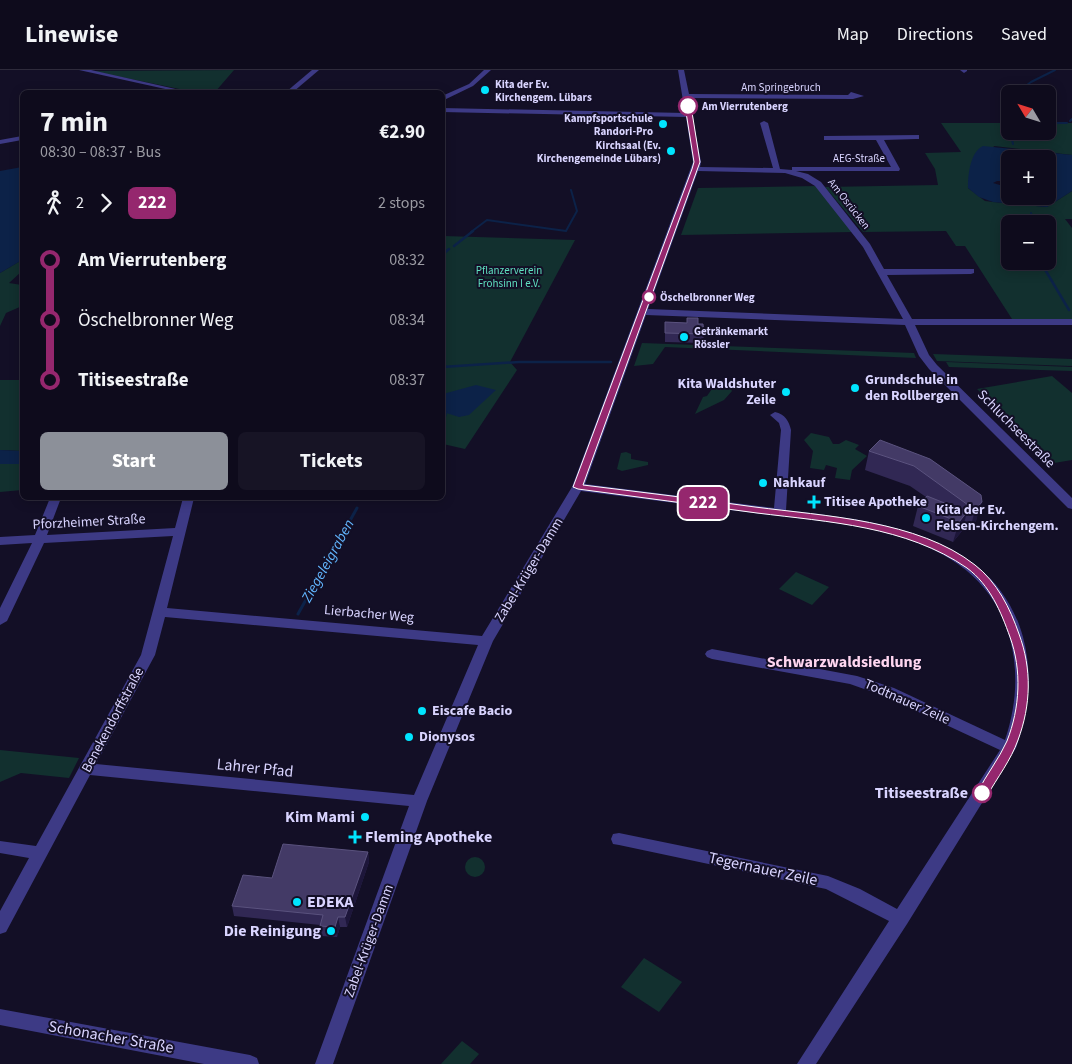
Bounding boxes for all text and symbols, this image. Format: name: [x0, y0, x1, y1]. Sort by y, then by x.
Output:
text: Linewise: [25, 17, 118, 52]
text: Map: [837, 22, 869, 47]
text: Directions: [897, 22, 973, 47]
text: Saved: [1001, 22, 1047, 47]
place label: Kita der Ev. Kirchengem. Lübars: [495, 77, 592, 105]
street label: Am Springebruch: [741, 80, 821, 95]
marker: Kita der Ev. Kirchengem. Lübars: [479, 84, 491, 96]
north arrow: [1001, 85, 1056, 140]
map controls: [1001, 85, 1056, 270]
marker: Am Vierrutenberg: [678, 96, 698, 116]
place label: Am Vierrutenberg: [701, 99, 788, 114]
text: 7 min: [40, 102, 108, 142]
place label: Kampfsportschule Randori-Pro: [564, 111, 653, 139]
marker: Kampfsportschule Randori-Pro: [657, 118, 669, 130]
text: €2.90: [379, 119, 425, 146]
place label: Kirchsaal (Ev. Kirchengemeinde Lübars): [537, 138, 661, 166]
text: 08:30 – 08:37 · Bus: [40, 141, 161, 163]
marker: Kirchsaal (Ev. Kirchengemeinde Lübars): [665, 145, 677, 157]
button: +: [1001, 150, 1056, 205]
street label: AEG-Straße: [833, 151, 886, 166]
street label: Am Osrücken: [824, 175, 874, 233]
icon: walk: [40, 189, 68, 217]
icon: forward: [92, 189, 120, 217]
text: 222: [138, 190, 166, 215]
text: 2: [76, 192, 84, 214]
text: 2 stops: [378, 192, 425, 214]
button: −: [1001, 215, 1056, 270]
text: Am Vierrutenberg: [78, 247, 226, 274]
text: 08:32: [389, 249, 425, 271]
park label: Pflanzerverein Frohsinn I e.V.: [476, 263, 542, 291]
marker: Öschelbronner Weg: [642, 290, 656, 304]
place label: Öschelbronner Weg: [660, 290, 755, 305]
text: Öschelbronner Weg: [78, 307, 233, 334]
text: 08:34: [389, 309, 425, 331]
place label: Getränkemarkt Rössler: [694, 324, 769, 352]
marker: Getränkemarkt Rössler: [678, 331, 690, 343]
text: Titiseestraße: [78, 367, 189, 394]
text: 08:37: [389, 369, 425, 391]
place label: Grundschule in den Rollbergen: [865, 370, 959, 406]
place label: Kita Waldshuter Zeile: [678, 374, 776, 410]
marker: Grundschule in den Rollbergen: [849, 382, 861, 394]
street label: Schluchseestraße: [972, 385, 1060, 473]
marker: Kita Waldshuter Zeile: [780, 386, 792, 398]
button: Start: [40, 432, 228, 490]
button: Tickets: [238, 432, 425, 490]
place label: Nahkauf: [773, 473, 827, 493]
marker: Nahkauf: [757, 477, 769, 489]
line badge: 222: [674, 487, 732, 519]
text: 222: [689, 490, 717, 515]
place label: Titisee Apotheke: [824, 492, 927, 512]
marker: Titisee Apotheke: [808, 496, 820, 508]
place label: Kita der Ev. Felsen-Kirchengem.: [936, 500, 1059, 536]
street label: Pforzheimer Straße: [32, 509, 146, 535]
marker: Kita der Ev. Felsen-Kirchengem.: [920, 512, 932, 524]
street label: Zabel-Krüger-Damm: [490, 514, 568, 626]
water label: Ziegeleigraben: [296, 516, 360, 607]
street label: Lierbacher Weg: [323, 600, 415, 628]
district label: Schwarzwaldsiedlung: [767, 651, 922, 673]
street label: Benekendorffstraße: [77, 664, 149, 776]
street label: Todtnauer Zeile: [861, 674, 953, 730]
place label: Eiscafe Bacio: [432, 701, 512, 721]
marker: Eiscafe Bacio: [416, 705, 428, 717]
place label: Dionysos: [419, 727, 475, 747]
marker: Dionysos: [403, 731, 415, 743]
street label: Lahrer Pfad: [216, 753, 294, 783]
place label: Titiseestraße: [875, 782, 968, 804]
marker: Titiseestraße: [972, 783, 992, 803]
place label: Kim Mami: [285, 806, 355, 828]
marker: Kim Mami: [359, 811, 371, 823]
place label: Fleming Apotheke: [365, 826, 492, 848]
marker: Fleming Apotheke: [349, 831, 361, 843]
street label: Tegernauer Zeile: [706, 847, 820, 891]
street label: Zabel-Krüger-Damm: [339, 882, 399, 1000]
place label: EDEKA: [307, 891, 354, 913]
marker: EDEKA: [291, 896, 303, 908]
place label: Die Reinigung: [224, 920, 321, 942]
marker: Die Reinigung: [325, 925, 337, 937]
street label: Schonacher Straße: [47, 1015, 175, 1059]

